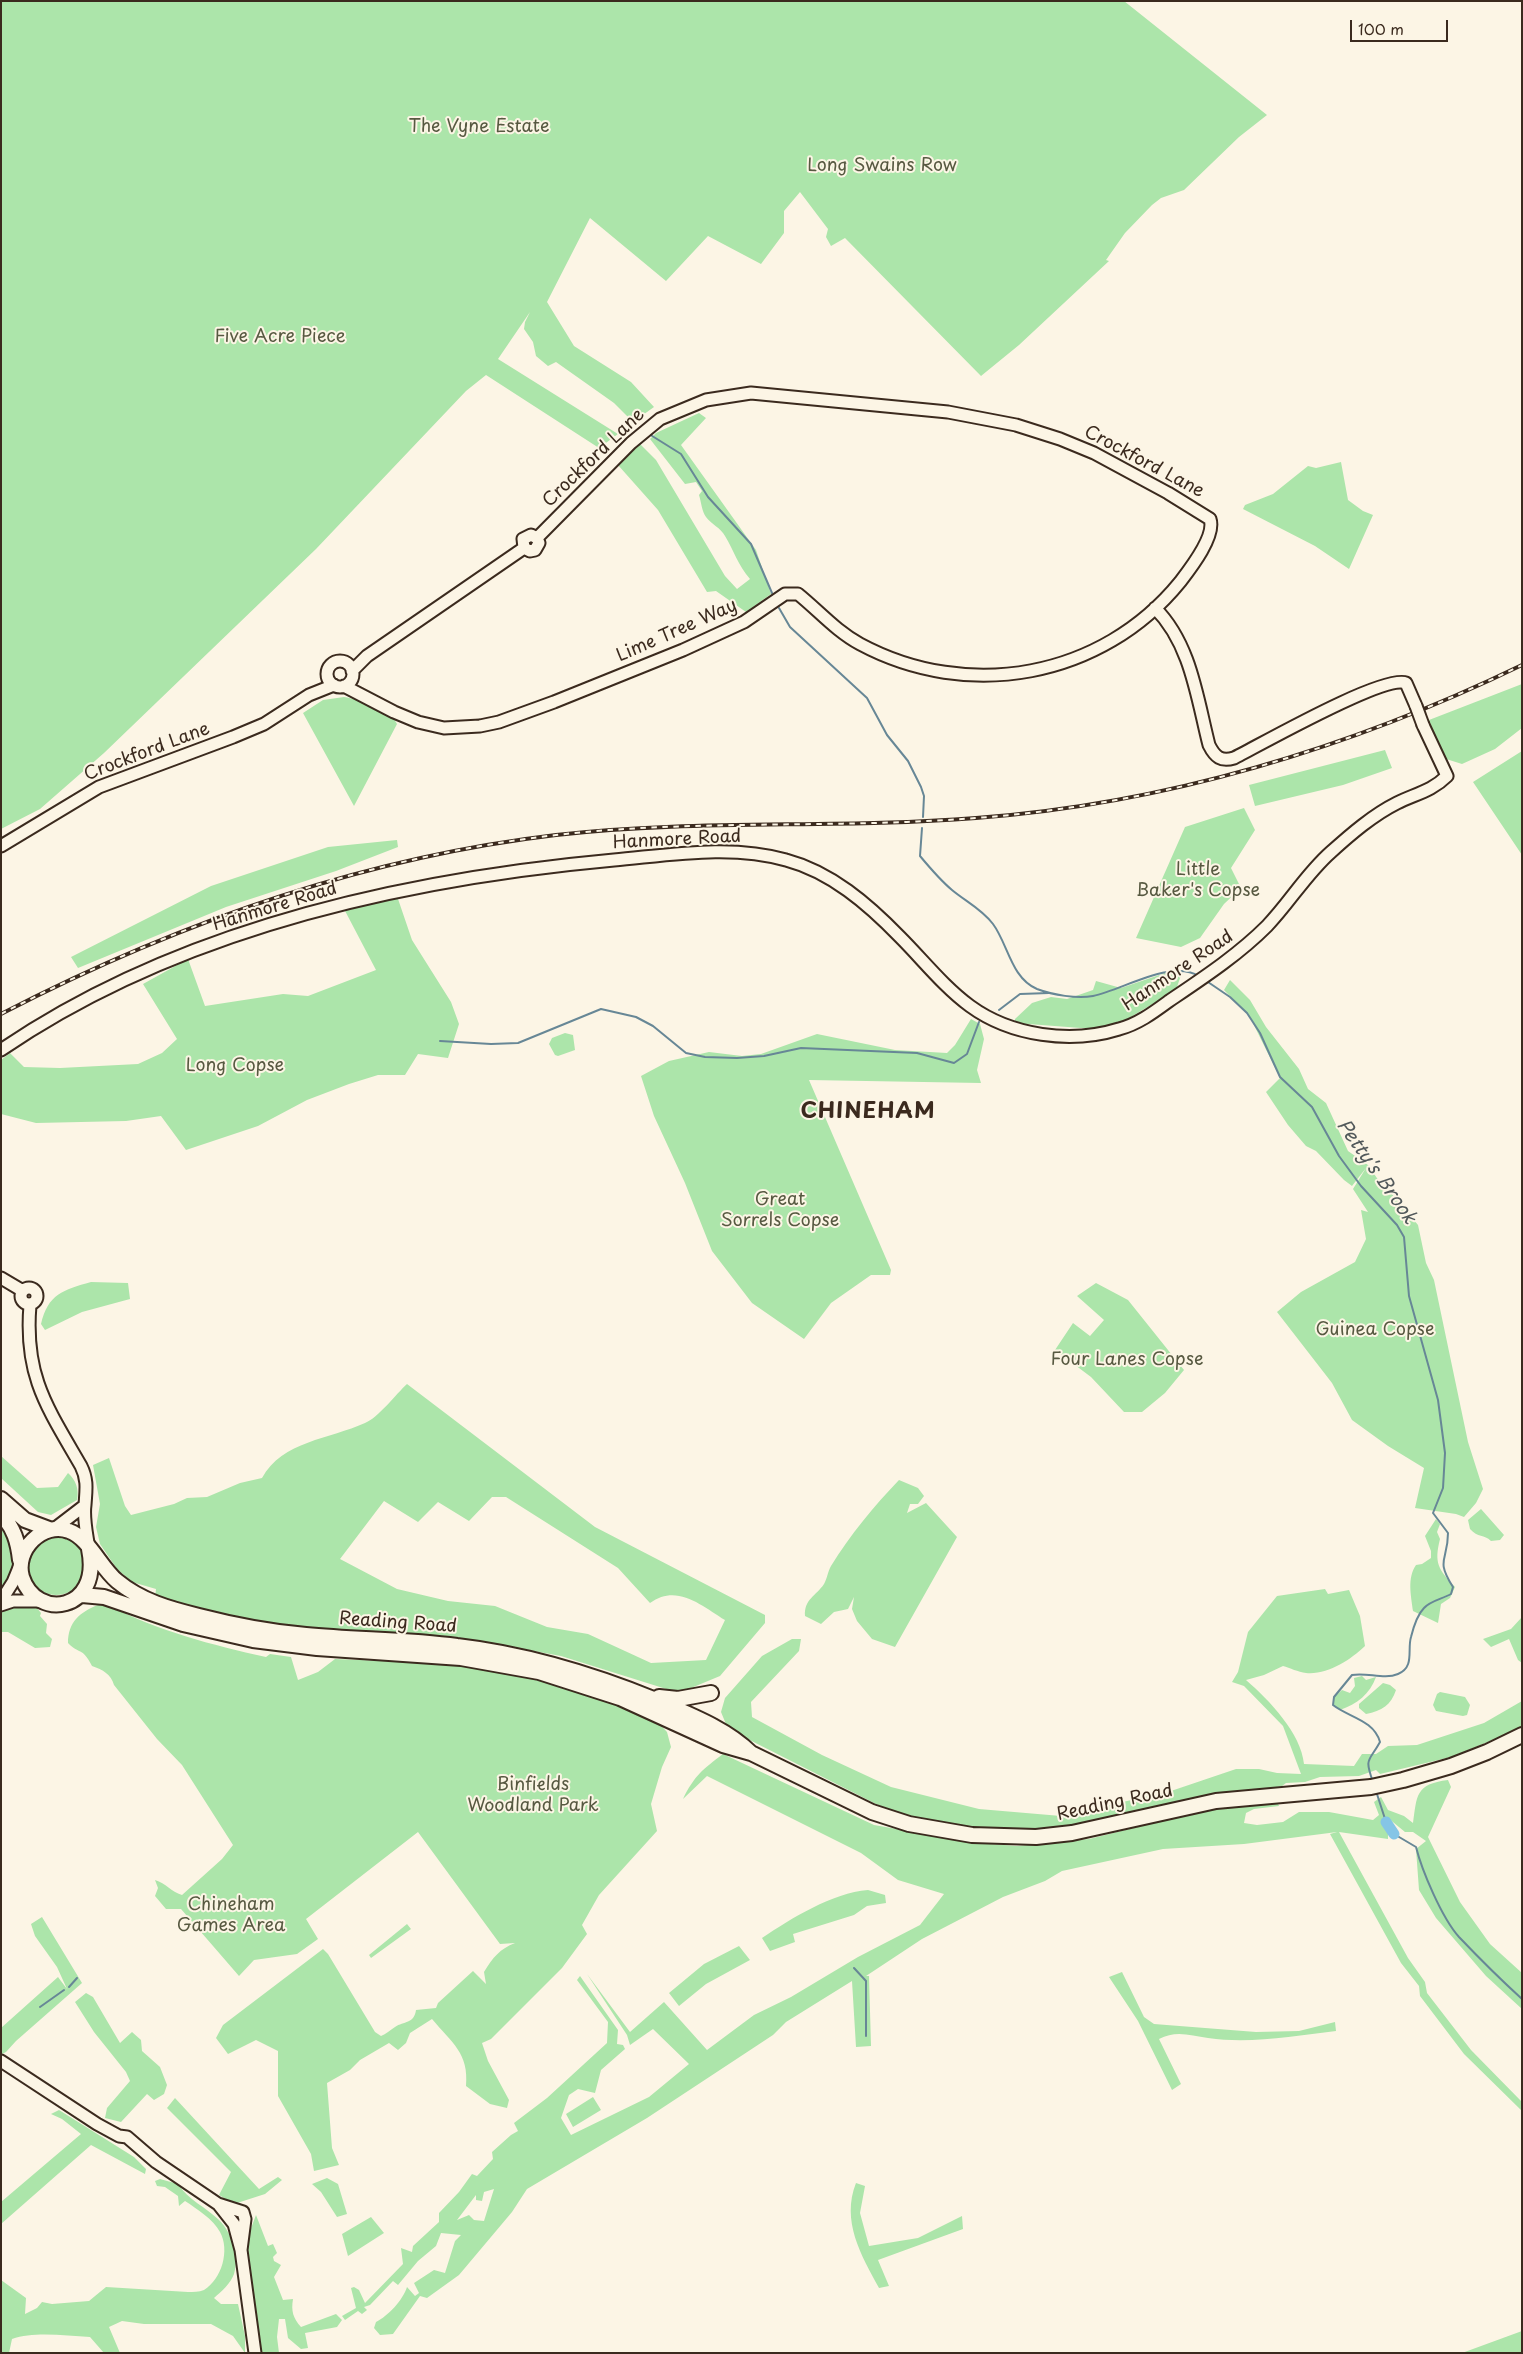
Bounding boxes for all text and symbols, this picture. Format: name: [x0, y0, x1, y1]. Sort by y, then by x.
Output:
scale bar: [1353, 10, 1450, 42]
text: 100 m: [1358, 17, 1404, 40]
park label: The Vyne Estate: [409, 116, 549, 138]
park label: Long Swains Row: [807, 155, 957, 177]
park label: Five Acre Piece: [214, 326, 346, 348]
street label: Crockford Lane: [539, 404, 649, 512]
street label: Crockford Lane: [1080, 421, 1208, 503]
street label: Lime Tree Way: [613, 595, 741, 667]
street label: Crockford Lane: [81, 718, 213, 786]
street label: Hanmore Road: [612, 826, 742, 854]
park label: Little Baker's Copse: [1136, 859, 1260, 902]
street label: Hanmore Road: [210, 878, 340, 936]
street label: Hanmore Road: [1119, 926, 1237, 1016]
park label: Long Copse: [186, 1055, 284, 1077]
district label: CHINEHAM: [799, 1099, 937, 1125]
water label: Petty's Brook: [1332, 1115, 1420, 1229]
park label: Great Sorrels Copse: [721, 1189, 839, 1232]
park label: Guinea Copse: [1315, 1319, 1435, 1341]
park label: Four Lanes Copse: [1051, 1349, 1203, 1371]
street label: Reading Road: [338, 1608, 458, 1638]
park label: Binfields Woodland Park: [467, 1774, 599, 1816]
street label: Reading Road: [1055, 1780, 1175, 1826]
park label: Chineham Games Area: [177, 1894, 285, 1936]

